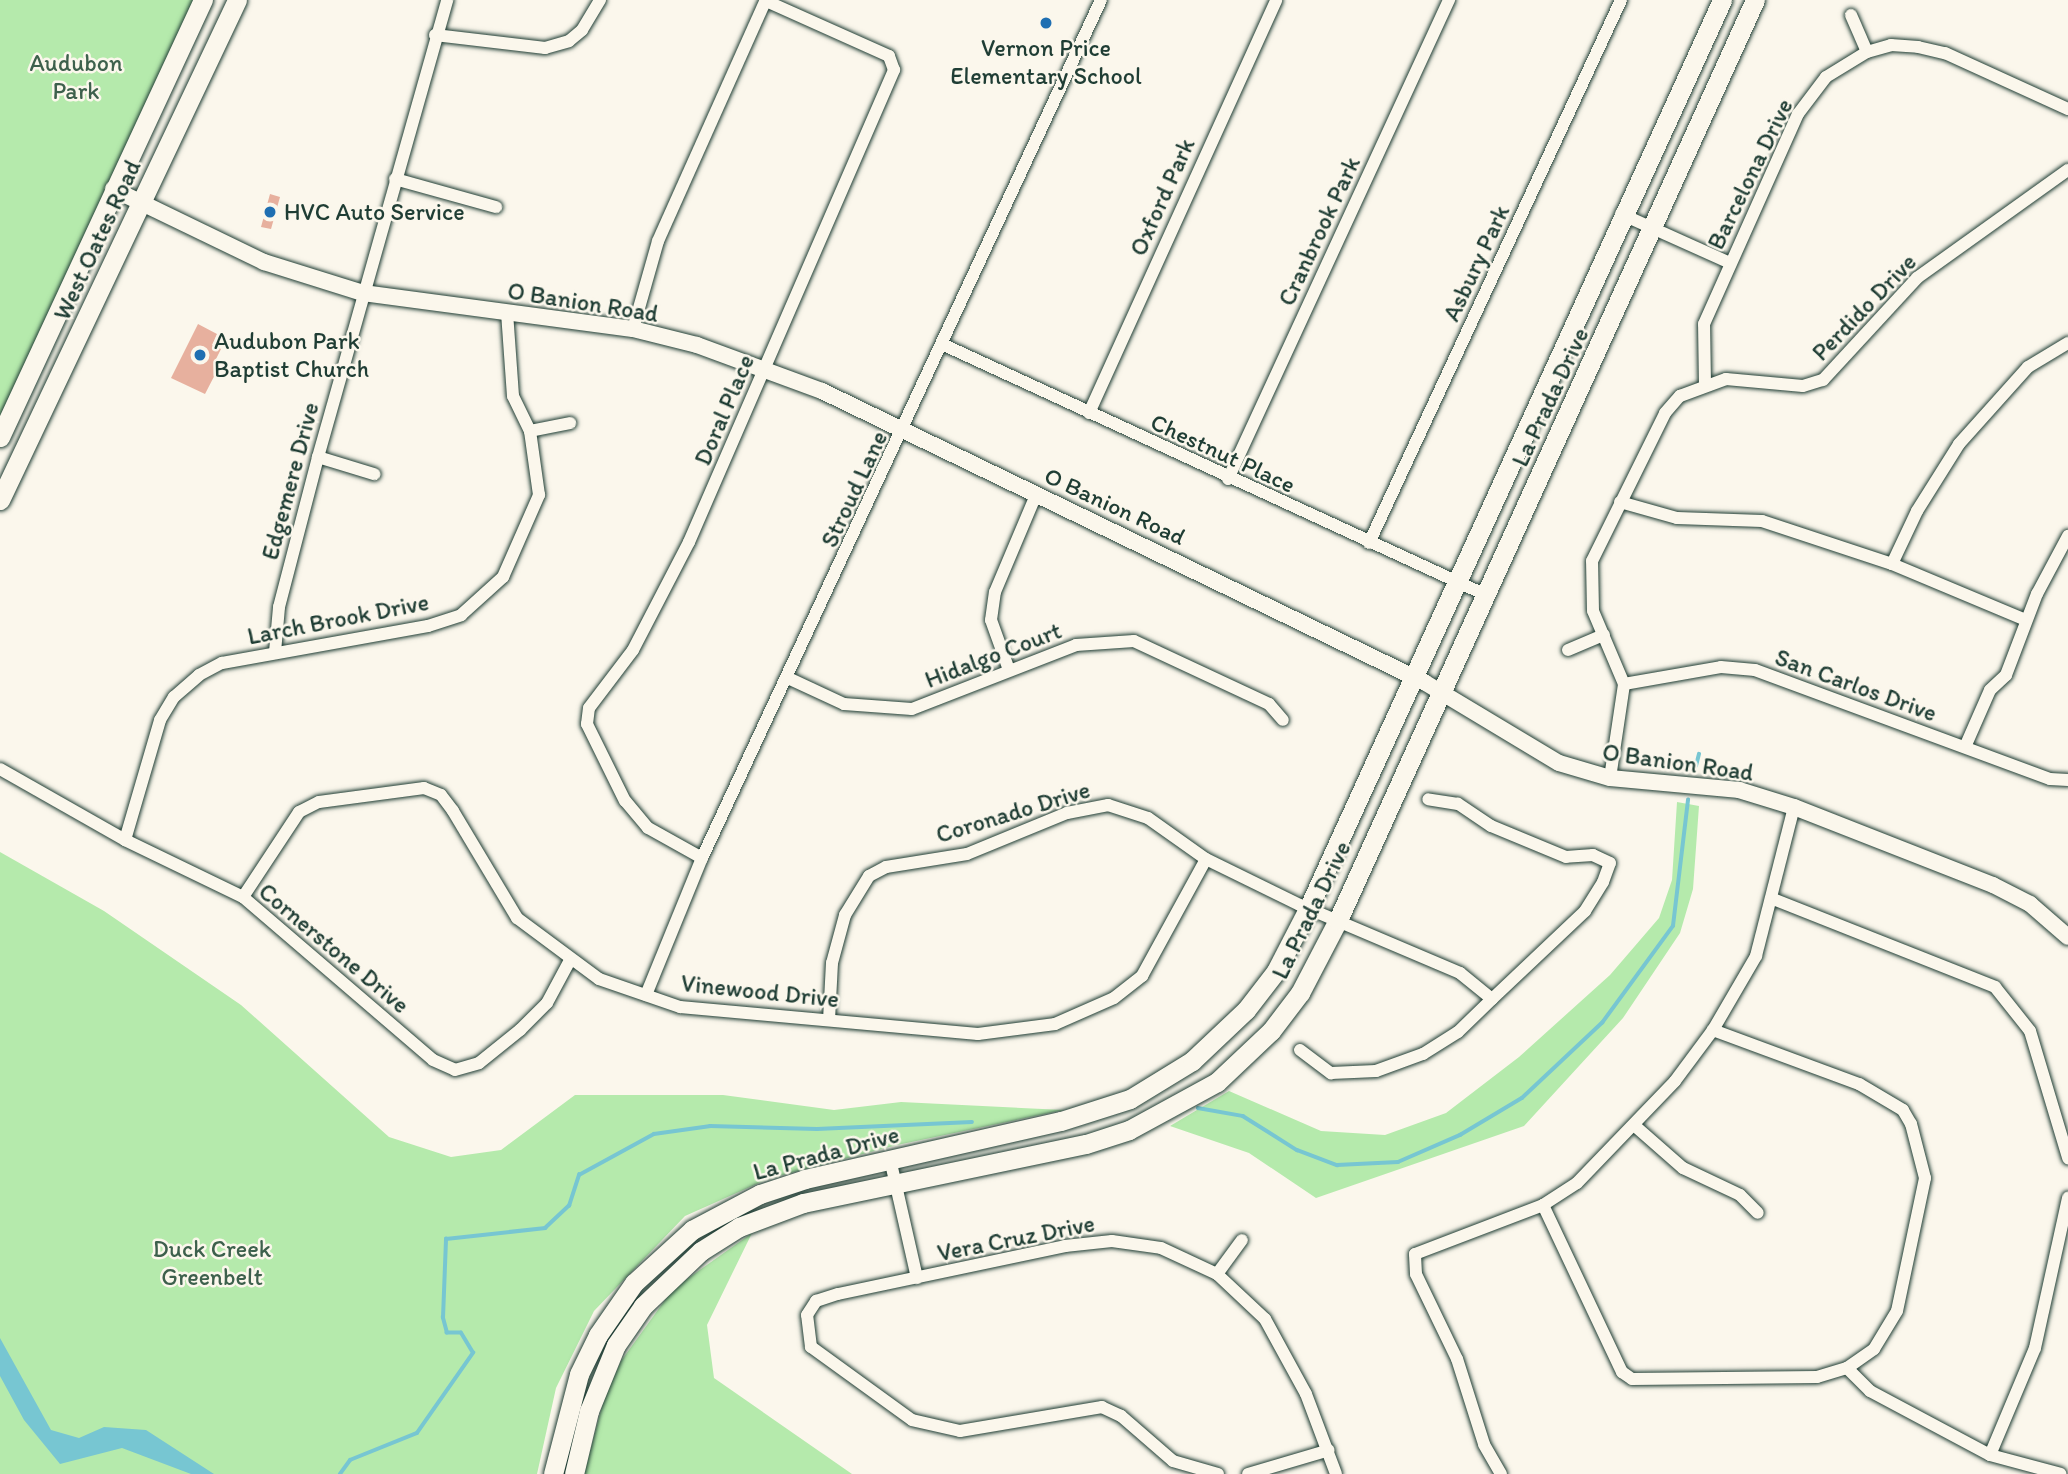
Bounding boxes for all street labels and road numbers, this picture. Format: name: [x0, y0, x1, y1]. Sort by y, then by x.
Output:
street label: Barcelona Drive: [1701, 94, 1799, 254]
street label: Oxford Park: [1123, 134, 1201, 260]
street label: Cranbrook Park: [1272, 152, 1366, 310]
street label: West Oates Road: [47, 155, 147, 325]
street label: Asbury Park: [1436, 200, 1516, 326]
street label: Perdido Drive: [1806, 247, 1922, 367]
street label: O Banion Road: [505, 276, 661, 328]
street label: La Prada Drive: [1505, 323, 1595, 471]
street label: Doral Place: [688, 351, 760, 469]
street label: Edgemere Drive: [255, 399, 325, 563]
street label: Chestnut Place: [1146, 407, 1300, 499]
street label: Stroud Lane: [815, 426, 893, 552]
street label: O Banion Road: [1040, 461, 1190, 551]
street label: Larch Brook Drive: [245, 587, 431, 651]
street label: Hidalgo Court: [921, 616, 1065, 694]
street label: San Carlos Drive: [1770, 642, 1942, 728]
street label: O Banion Road: [1600, 737, 1756, 787]
street label: Coronado Drive: [933, 775, 1093, 849]
street label: La Prada Drive: [1265, 836, 1357, 984]
street label: Cornerstone Drive: [253, 877, 415, 1019]
street label: Vinewood Drive: [680, 968, 840, 1014]
street label: La Prada Drive: [750, 1120, 902, 1186]
street label: Vera Cruz Drive: [935, 1209, 1097, 1267]

